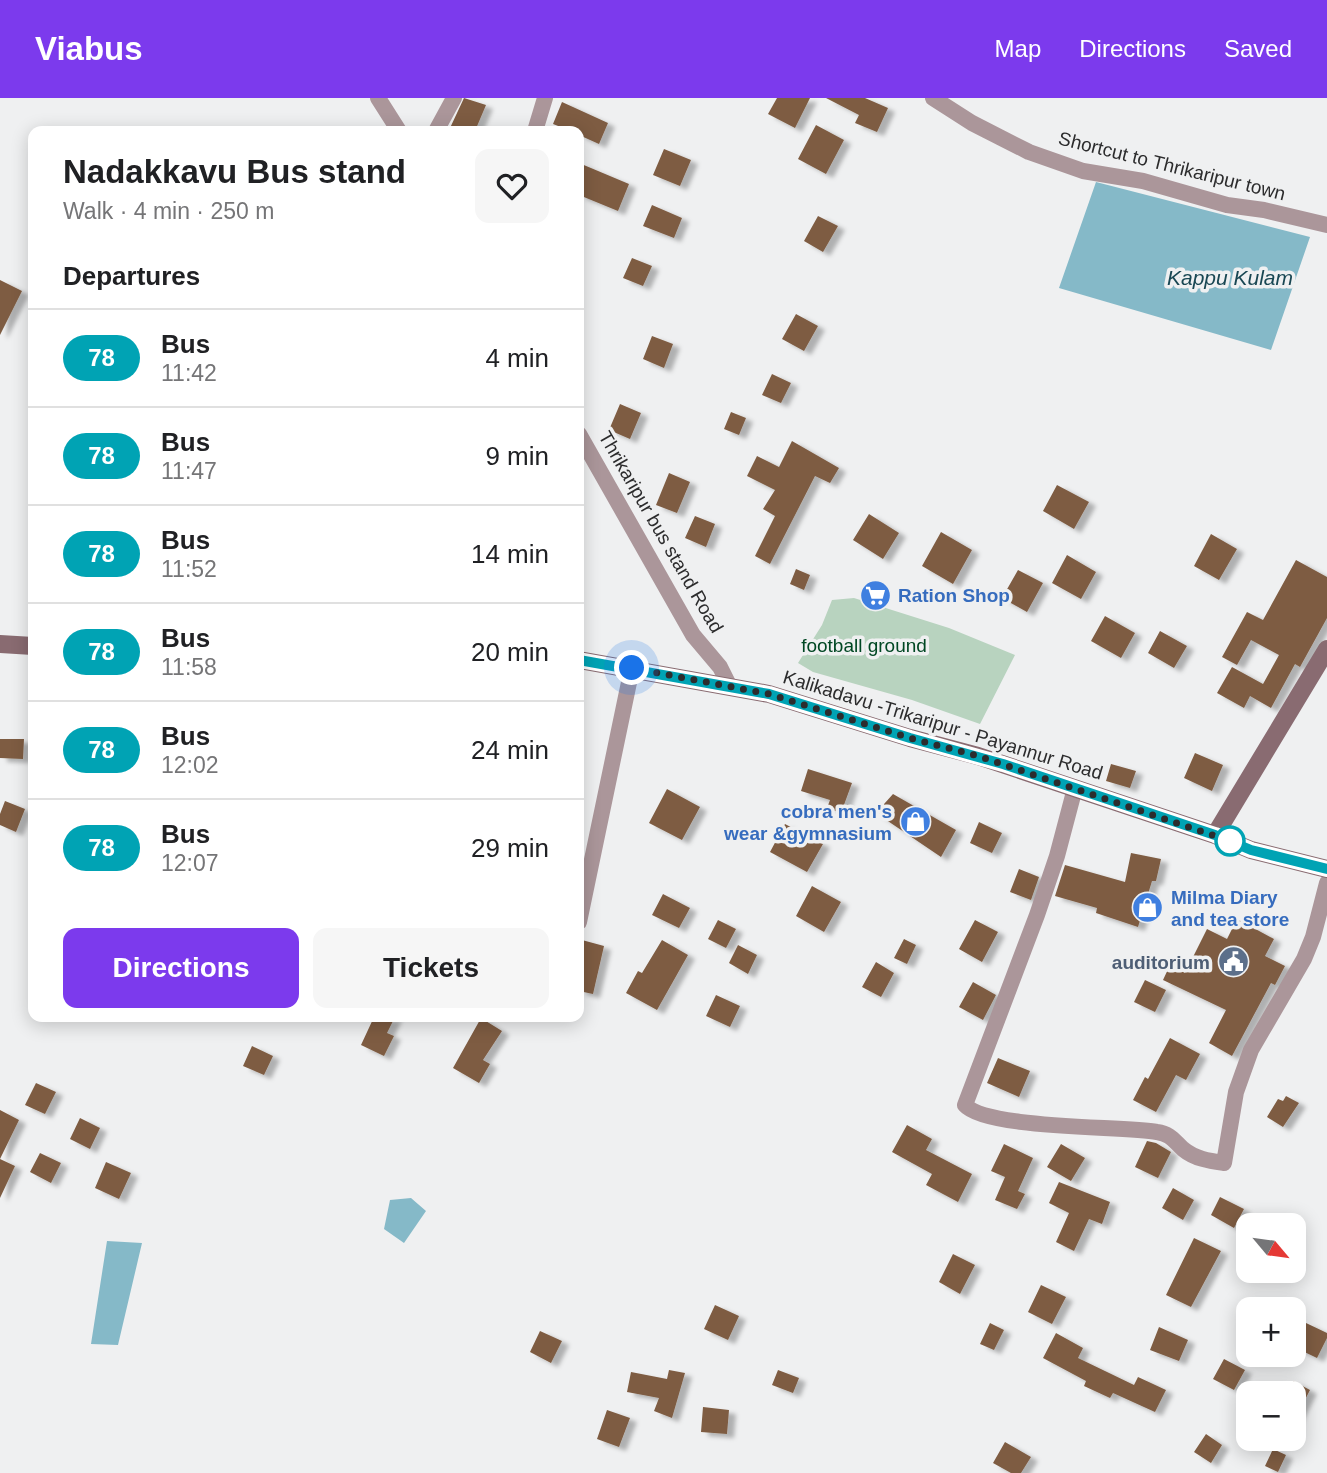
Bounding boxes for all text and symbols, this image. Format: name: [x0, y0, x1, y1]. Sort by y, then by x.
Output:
text: Viabus: [35, 30, 143, 67]
text: Map: [995, 35, 1041, 62]
text: Directions: [1079, 35, 1186, 62]
text: Saved: [1224, 35, 1292, 62]
street label: Shortcut to Thrikaripur town: [1056, 128, 1288, 204]
button: heart: [475, 149, 549, 223]
text: Nadakkavu Bus stand: [63, 153, 406, 190]
text: Walk · 4 min · 250 m: [63, 198, 274, 224]
text: Departures: [63, 261, 200, 291]
water label: Kappu Kulam: [1167, 266, 1293, 289]
text: Bus: [161, 329, 210, 359]
text: 4 min: [485, 343, 549, 373]
text: 78: [88, 344, 115, 371]
text: 11:42: [161, 360, 217, 386]
text: Bus: [161, 427, 210, 457]
street label: Thrikaripur bus stand Road: [595, 428, 727, 636]
text: 9 min: [485, 441, 549, 471]
text: 78: [88, 442, 115, 469]
text: 11:47: [161, 458, 217, 484]
text: Bus: [161, 525, 210, 555]
text: 14 min: [471, 539, 549, 569]
text: 78: [88, 540, 115, 567]
text: 11:52: [161, 556, 217, 582]
supermarket icon: Ration Shop: [858, 578, 892, 612]
place label: Ration Shop: [898, 585, 1010, 606]
text: Bus: [161, 623, 210, 653]
park label: football ground: [801, 635, 927, 656]
text: 20 min: [471, 637, 549, 667]
text: 78: [88, 638, 115, 665]
your location: [614, 650, 649, 685]
text: 11:58: [161, 654, 217, 680]
street label: Kalikadavu -Trikaripur - Payannur Road: [781, 666, 1105, 784]
text: Bus: [161, 721, 210, 751]
text: 24 min: [471, 735, 549, 765]
text: 78: [88, 736, 115, 763]
text: 12:02: [161, 752, 219, 778]
place label: cobra men's wear &gymnasium: [723, 801, 892, 844]
shop icon: cobra men's wear &gymnasium: [898, 805, 932, 839]
text: Bus: [161, 819, 210, 849]
unlabelled marker: [1215, 826, 1245, 856]
text: 29 min: [471, 833, 549, 863]
text: 78: [88, 834, 115, 861]
text: 12:07: [161, 850, 219, 876]
place label: Milma Diary and tea store: [1171, 887, 1289, 930]
shop icon: Milma Diary and tea store: [1131, 891, 1165, 925]
button: Directions: [63, 928, 299, 1008]
button: Tickets: [313, 928, 549, 1008]
public building icon: auditorium: [1216, 945, 1250, 979]
place label: auditorium: [1112, 952, 1210, 973]
north arrow: [1236, 1213, 1306, 1283]
map controls: [1236, 1213, 1306, 1451]
button: +: [1236, 1297, 1306, 1367]
button: −: [1236, 1381, 1306, 1451]

